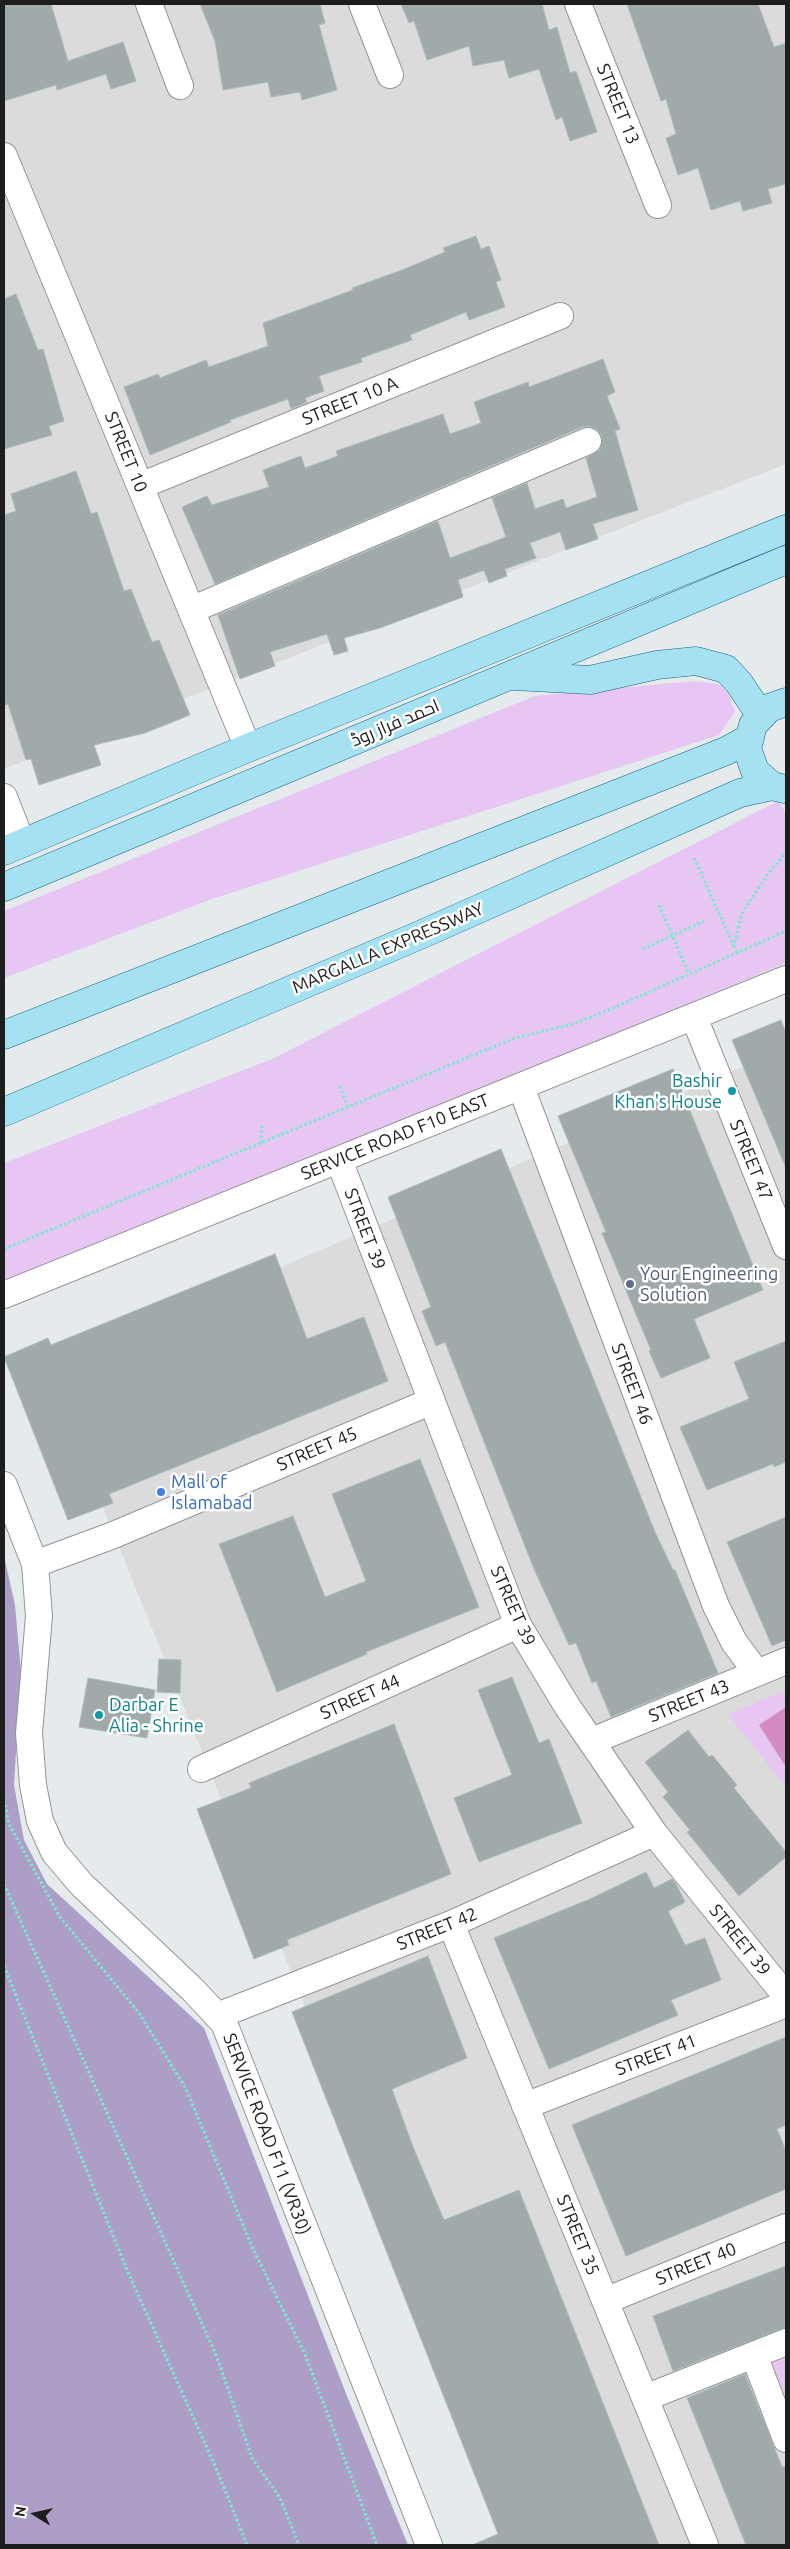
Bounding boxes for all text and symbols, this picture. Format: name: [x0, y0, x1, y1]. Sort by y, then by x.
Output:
street label: STREET 13: [592, 60, 644, 148]
street label: STREET 10 A: [299, 372, 401, 430]
street label: STREET 10: [100, 408, 152, 496]
street label: احمد فراز روڈ: [348, 695, 442, 751]
street label: MARGALLA EXPRESSWAY: [289, 898, 487, 998]
place label: Bashir Khan's House: [614, 1070, 722, 1112]
marker: Bashir Khan's House: [726, 1085, 738, 1097]
street label: SERVICE ROAD F10 EAST: [298, 1089, 492, 1185]
street label: STREET 47: [725, 1116, 777, 1204]
street label: STREET 39: [340, 1185, 390, 1273]
place label: Your Engineering Solution: [640, 1263, 778, 1306]
marker: Your Engineering Solution: [624, 1278, 636, 1290]
street label: STREET 46: [607, 1340, 657, 1428]
street label: STREET 45: [274, 1422, 360, 1476]
place label: Mall of Islamabad: [171, 1471, 253, 1514]
marker: Mall of Islamabad: [155, 1486, 167, 1498]
street label: STREET 39: [486, 1563, 540, 1649]
street label: STREET 44: [317, 1670, 403, 1724]
street label: STREET 43: [645, 1675, 733, 1727]
place label: Darbar E Alia - Shrine: [109, 1694, 204, 1736]
marker: Darbar E Alia - Shrine: [93, 1709, 105, 1721]
street label: STREET 39: [705, 1900, 775, 1980]
street label: STREET 42: [393, 1903, 481, 1955]
street label: SERVICE ROAD F11 (VR30): [219, 2030, 315, 2238]
street label: STREET 41: [612, 2030, 700, 2080]
street label: STREET 35: [552, 2191, 604, 2279]
street label: STREET 40: [652, 2238, 740, 2290]
north arrow: [10, 2489, 60, 2539]
text: N: [11, 2505, 29, 2518]

